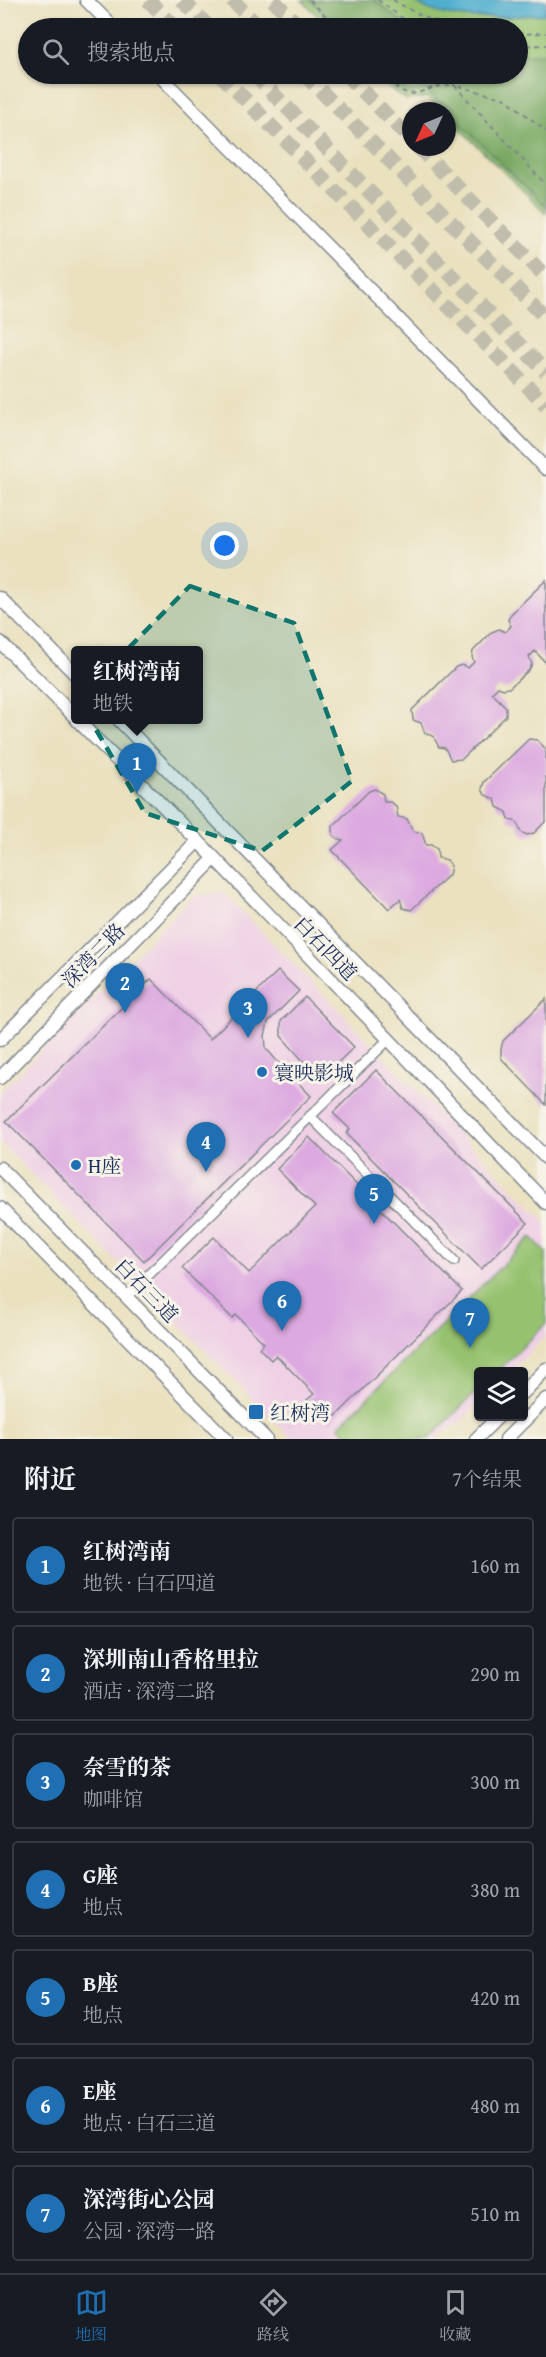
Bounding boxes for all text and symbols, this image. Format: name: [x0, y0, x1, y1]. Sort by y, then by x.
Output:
search box: [18, 18, 528, 84]
icon: search: [39, 35, 72, 68]
text: 搜索地点: [87, 36, 175, 68]
north arrow: [402, 102, 456, 156]
your location: [210, 531, 239, 560]
popup: [71, 646, 203, 724]
text: 红树湾南: [93, 655, 181, 687]
text: 地铁: [93, 688, 133, 717]
pin: 1: [118, 744, 156, 793]
street label: 白石四道: [288, 909, 364, 987]
street label: 深湾二路: [55, 916, 131, 994]
pin: 2: [106, 964, 144, 1013]
pin: 3: [228, 988, 268, 1038]
place label: 寰映影城: [274, 1058, 354, 1087]
marker: 寰映影城: [255, 1065, 269, 1079]
pin: 4: [186, 1122, 226, 1172]
place label: H座: [88, 1151, 121, 1180]
marker: H座: [69, 1158, 83, 1172]
pin: 5: [354, 1174, 394, 1224]
street label: 白石三道: [109, 1251, 185, 1329]
pin: 6: [262, 1282, 302, 1331]
pin: 7: [450, 1298, 490, 1348]
map controls: [474, 1367, 528, 1421]
button: layers: [474, 1367, 528, 1421]
place label: 红树湾: [270, 1398, 330, 1427]
marker: 红树湾: [247, 1403, 265, 1421]
text: 附近: [24, 1459, 76, 1498]
text: 7个结果: [452, 1464, 522, 1493]
text: 红树湾南: [83, 1535, 171, 1567]
text: 1: [40, 1551, 51, 1580]
text: 160 m: [470, 1551, 520, 1580]
text: 地铁 · 白石四道: [83, 1568, 215, 1597]
text: 深圳南山香格里拉: [83, 1643, 259, 1675]
text: 2: [40, 1659, 51, 1688]
text: 290 m: [470, 1659, 520, 1688]
text: 酒店 · 深湾二路: [83, 1676, 215, 1705]
text: 奈雪的茶: [83, 1751, 171, 1783]
text: 3: [40, 1767, 51, 1796]
text: 300 m: [470, 1767, 520, 1796]
text: 咖啡馆: [83, 1784, 143, 1813]
text: G座: [83, 1859, 118, 1891]
text: 4: [40, 1875, 51, 1904]
text: 380 m: [470, 1875, 520, 1904]
text: 地点: [83, 1892, 123, 1921]
text: B座: [83, 1967, 119, 1999]
text: 5: [40, 1983, 51, 2012]
text: 420 m: [470, 1983, 520, 2012]
text: 地点: [83, 2000, 123, 2029]
text: E座: [83, 2075, 117, 2107]
text: 6: [40, 2091, 51, 2120]
text: 480 m: [470, 2091, 520, 2120]
text: 地点 · 白石三道: [83, 2108, 215, 2137]
text: 深湾街心公园: [83, 2183, 215, 2215]
text: 7: [40, 2199, 51, 2228]
text: 510 m: [470, 2199, 520, 2228]
text: 公园 · 深湾一路: [83, 2216, 215, 2245]
tab: 地图: [75, 2286, 108, 2346]
tab: 路线: [257, 2286, 290, 2346]
tab: 收藏: [439, 2286, 472, 2346]

